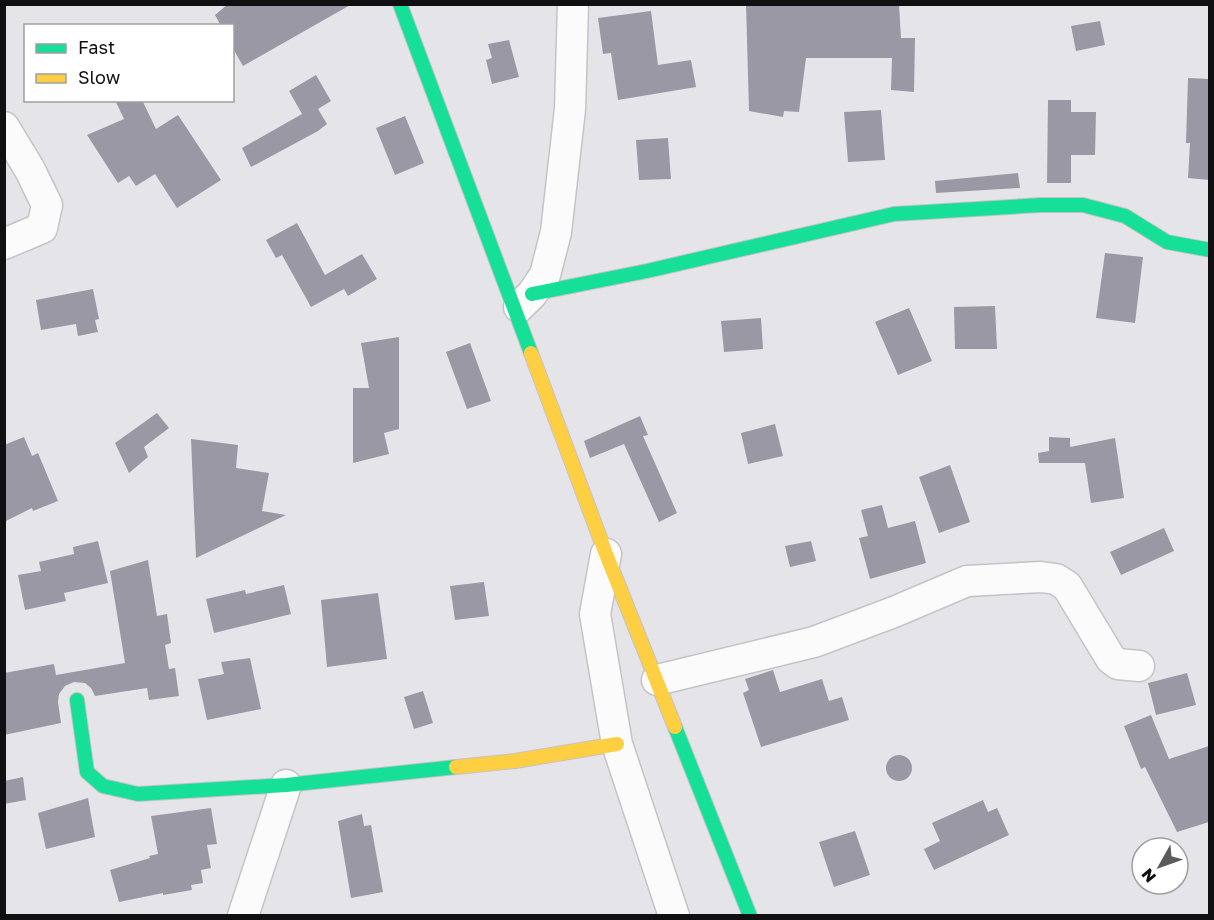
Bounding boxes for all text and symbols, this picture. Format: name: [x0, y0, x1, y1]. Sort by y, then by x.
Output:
legend: [24, 24, 234, 102]
text: Fast: [78, 36, 115, 58]
text: Slow: [78, 66, 121, 88]
north arrow: [1130, 836, 1190, 896]
text: N: [1137, 865, 1160, 887]

